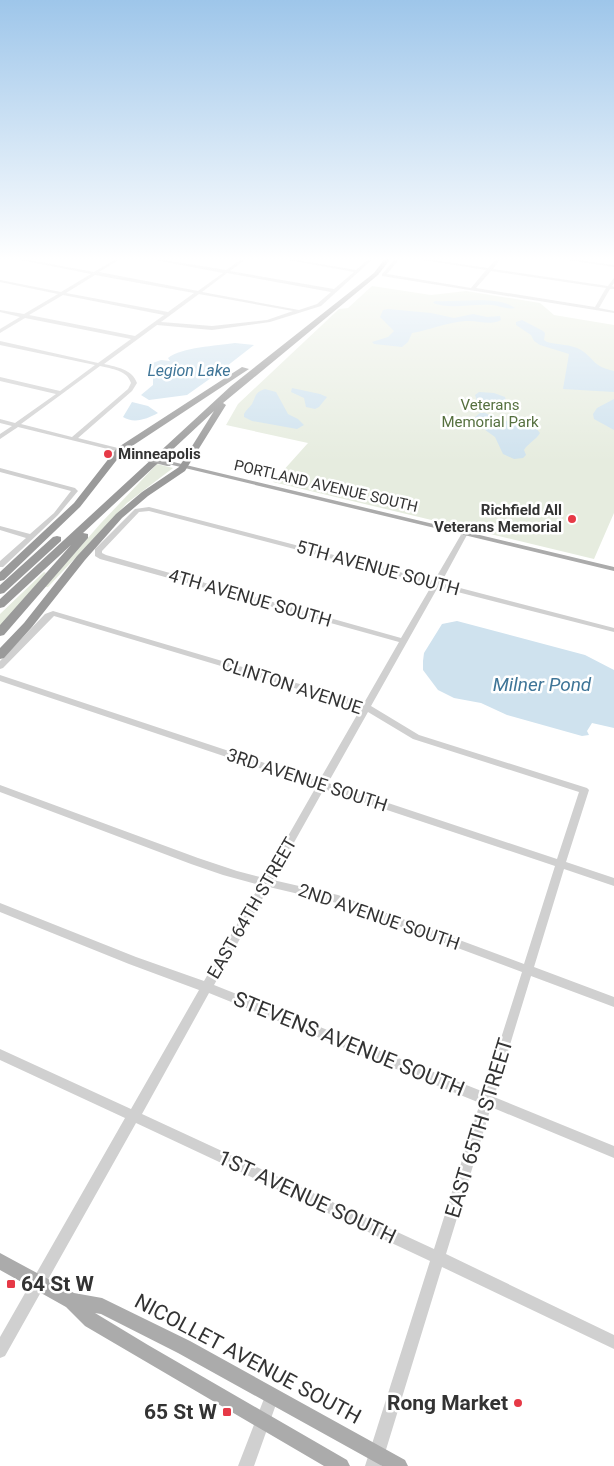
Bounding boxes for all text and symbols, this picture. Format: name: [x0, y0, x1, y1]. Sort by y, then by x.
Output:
water label: Legion Lake: [147, 361, 231, 380]
park label: Veterans Memorial Park: [441, 396, 539, 431]
place label: Minneapolis: [118, 445, 201, 463]
marker: Minneapolis: [102, 448, 114, 460]
street label: PORTLAND AVENUE SOUTH: [232, 456, 420, 516]
place label: Richfield All Veterans Memorial: [434, 501, 562, 536]
marker: Richfield All Veterans Memorial: [566, 513, 578, 525]
street label: 5TH AVENUE SOUTH: [294, 536, 462, 599]
street label: 4TH AVENUE SOUTH: [166, 564, 334, 631]
street label: CLINTON AVENUE: [219, 653, 365, 718]
water label: Milner Pond: [493, 673, 592, 696]
street label: 3RD AVENUE SOUTH: [224, 744, 390, 815]
street label: EAST 64TH STREET: [203, 833, 301, 982]
street label: 2ND AVENUE SOUTH: [296, 879, 463, 954]
street label: STEVENS AVENUE SOUTH: [230, 987, 468, 1101]
street label: EAST 65TH STREET: [440, 1035, 518, 1221]
street label: 1ST AVENUE SOUTH: [214, 1145, 400, 1249]
place label: 64 St W: [21, 1272, 95, 1296]
marker: 64 St W: [5, 1278, 17, 1290]
street label: NICOLLET AVENUE SOUTH: [131, 1289, 365, 1429]
place label: Rong Market: [387, 1391, 508, 1415]
marker: Rong Market: [512, 1397, 524, 1409]
place label: 65 St W: [144, 1400, 218, 1424]
marker: 65 St W: [221, 1406, 233, 1418]

